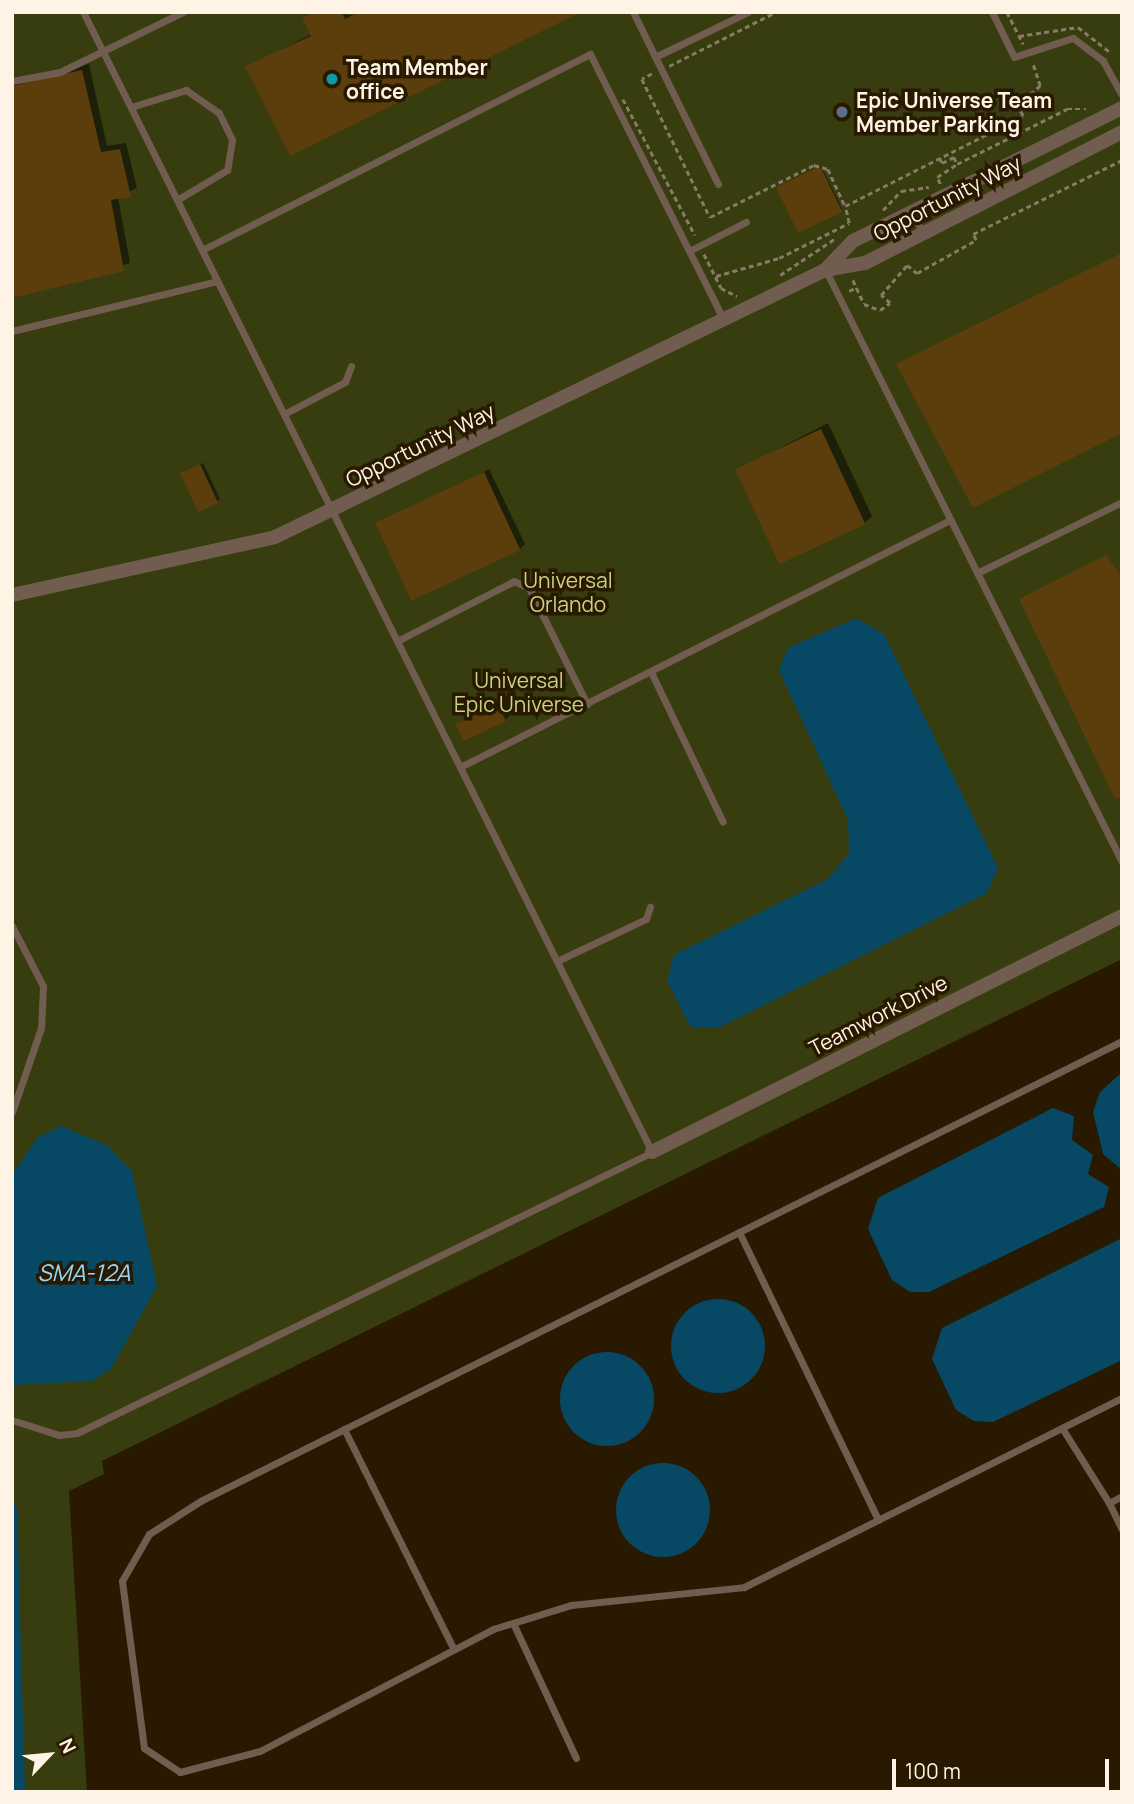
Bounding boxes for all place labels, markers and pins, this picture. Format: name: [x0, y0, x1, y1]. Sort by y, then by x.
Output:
place label: Team Member office: [346, 54, 488, 104]
marker: Team Member office: [324, 71, 340, 87]
place label: Epic Universe Team Member Parking: [856, 87, 1052, 137]
marker: Epic Universe Team Member Parking: [834, 104, 850, 120]

